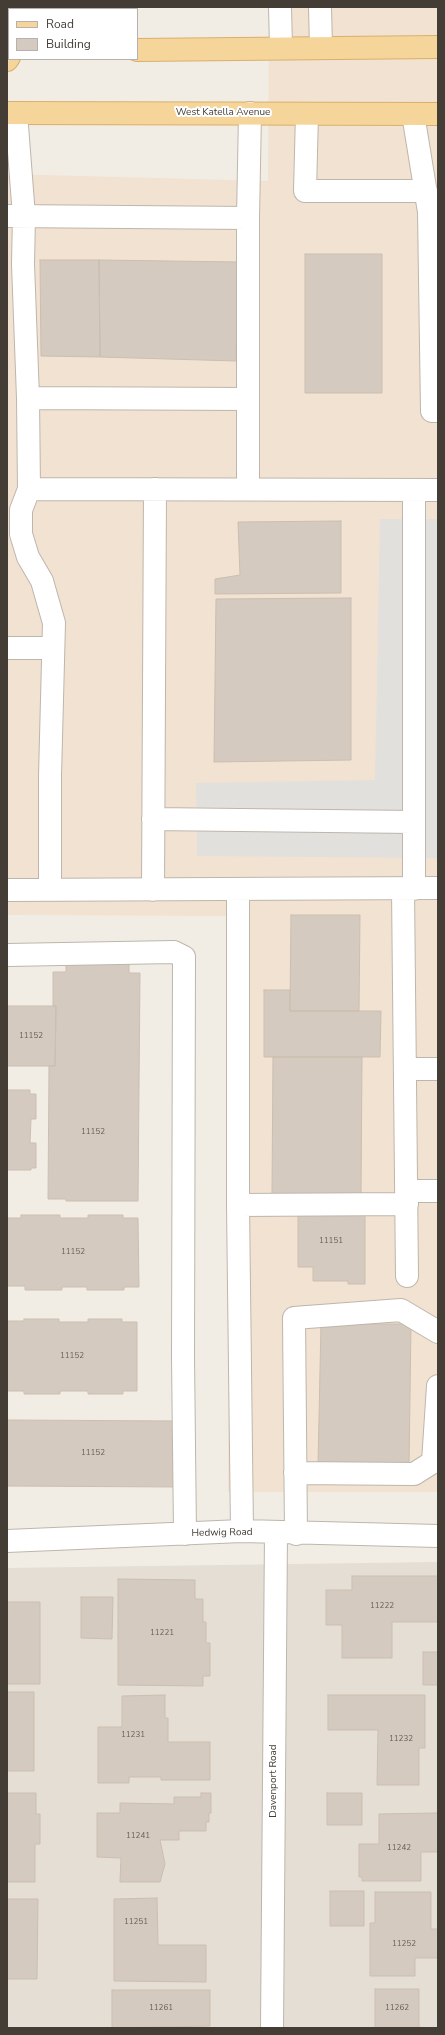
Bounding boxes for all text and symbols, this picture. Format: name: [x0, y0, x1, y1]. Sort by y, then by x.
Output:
legend: [8, 8, 138, 60]
text: Road: [46, 16, 74, 32]
text: Building: [46, 36, 91, 52]
street label: West Katella Avenue: [176, 107, 270, 119]
house number: 11152: [19, 1031, 43, 1041]
house number: 11152: [81, 1127, 105, 1137]
house number: 11151: [319, 1236, 343, 1246]
house number: 11152: [61, 1247, 85, 1257]
house number: 11152: [60, 1351, 84, 1361]
house number: 11152: [81, 1448, 105, 1458]
street label: Hedwig Road: [191, 1526, 253, 1540]
house number: 11222: [370, 1601, 394, 1611]
house number: 11221: [150, 1628, 174, 1638]
house number: 11231: [121, 1730, 145, 1740]
house number: 11232: [389, 1734, 413, 1744]
street label: Davenport Road: [268, 1744, 280, 1818]
house number: 11241: [126, 1831, 150, 1841]
house number: 11242: [387, 1843, 411, 1853]
house number: 11251: [124, 1917, 148, 1927]
house number: 11252: [392, 1939, 416, 1949]
house number: 11261: [149, 2003, 173, 2013]
house number: 11262: [385, 2003, 409, 2013]

